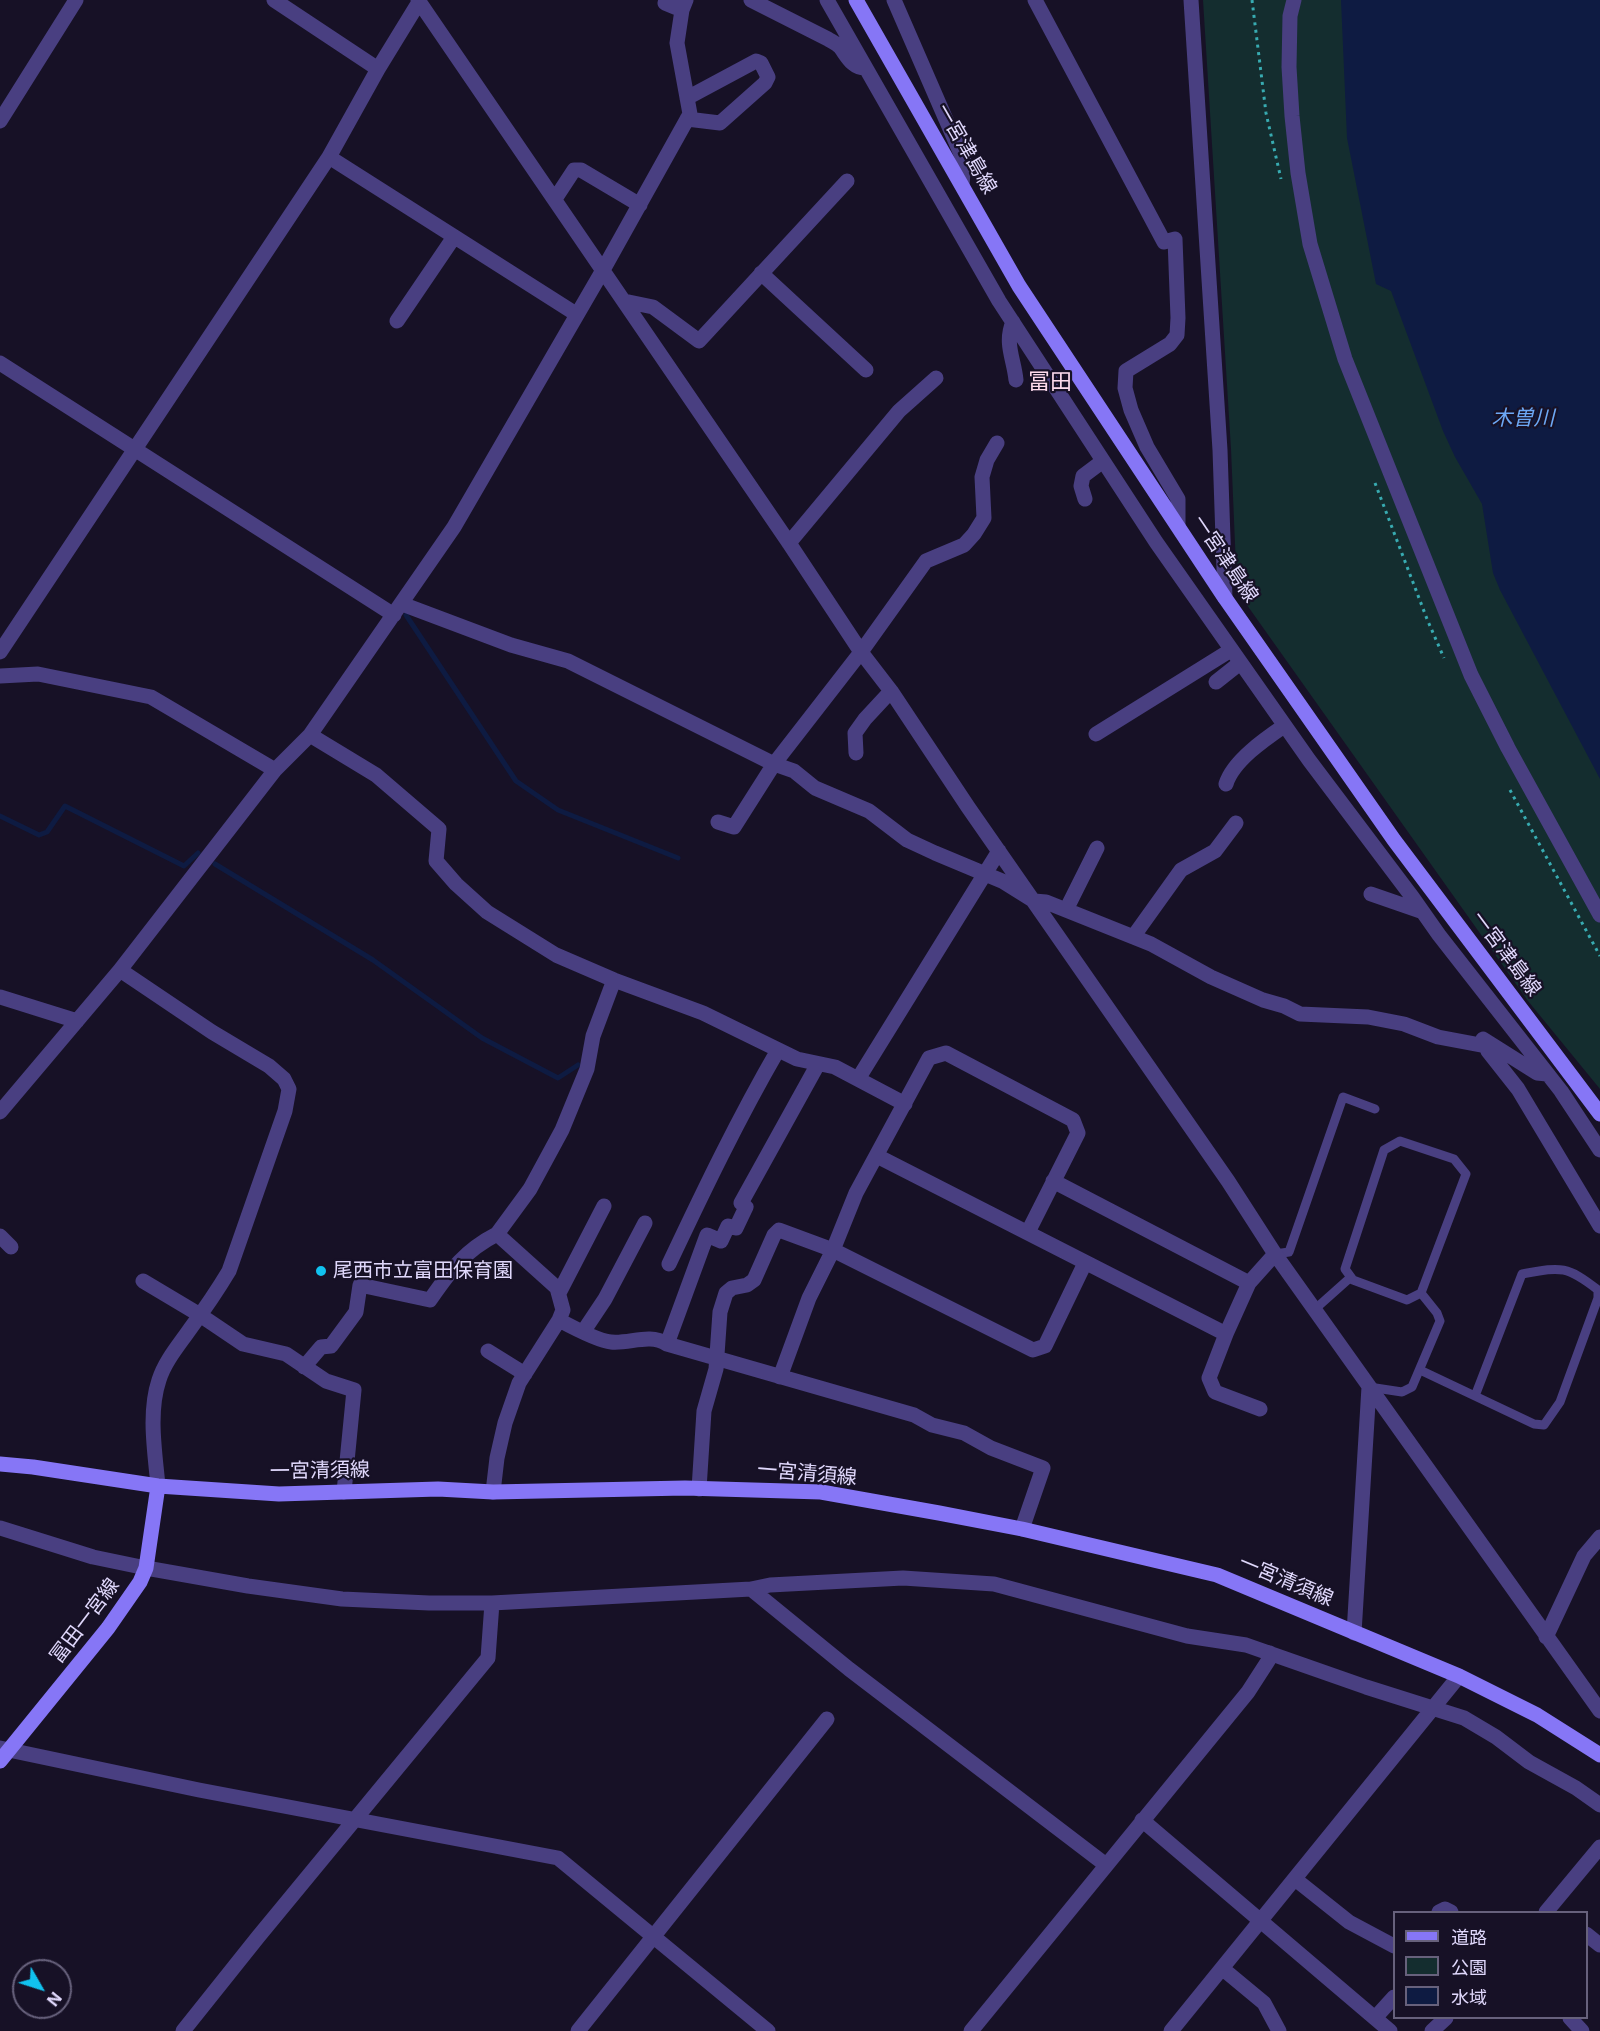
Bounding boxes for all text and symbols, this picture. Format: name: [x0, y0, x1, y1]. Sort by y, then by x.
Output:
street label: 一宮津島線: [931, 100, 1001, 198]
district label: 冨田: [1028, 369, 1072, 395]
water label: 木曽川: [1492, 406, 1554, 432]
street label: 一宮津島線: [1187, 511, 1263, 607]
street label: 一宮津島線: [1466, 907, 1546, 1001]
place label: 尾西市立富田保育園: [333, 1259, 513, 1283]
marker: 尾西市立富田保育園: [314, 1264, 328, 1278]
street label: 一宮清須線: [270, 1458, 370, 1484]
street label: 一宮清須線: [756, 1458, 858, 1490]
street label: 一宮清須線: [1235, 1550, 1337, 1612]
street label: 冨田一宮線: [45, 1574, 125, 1668]
legend: [1393, 1911, 1588, 2019]
text: 道路: [1451, 1927, 1487, 1948]
text: 公園: [1451, 1957, 1487, 1978]
north arrow: [12, 1959, 72, 2019]
text: 水域: [1451, 1987, 1487, 2008]
text: N: [43, 1988, 66, 2010]

